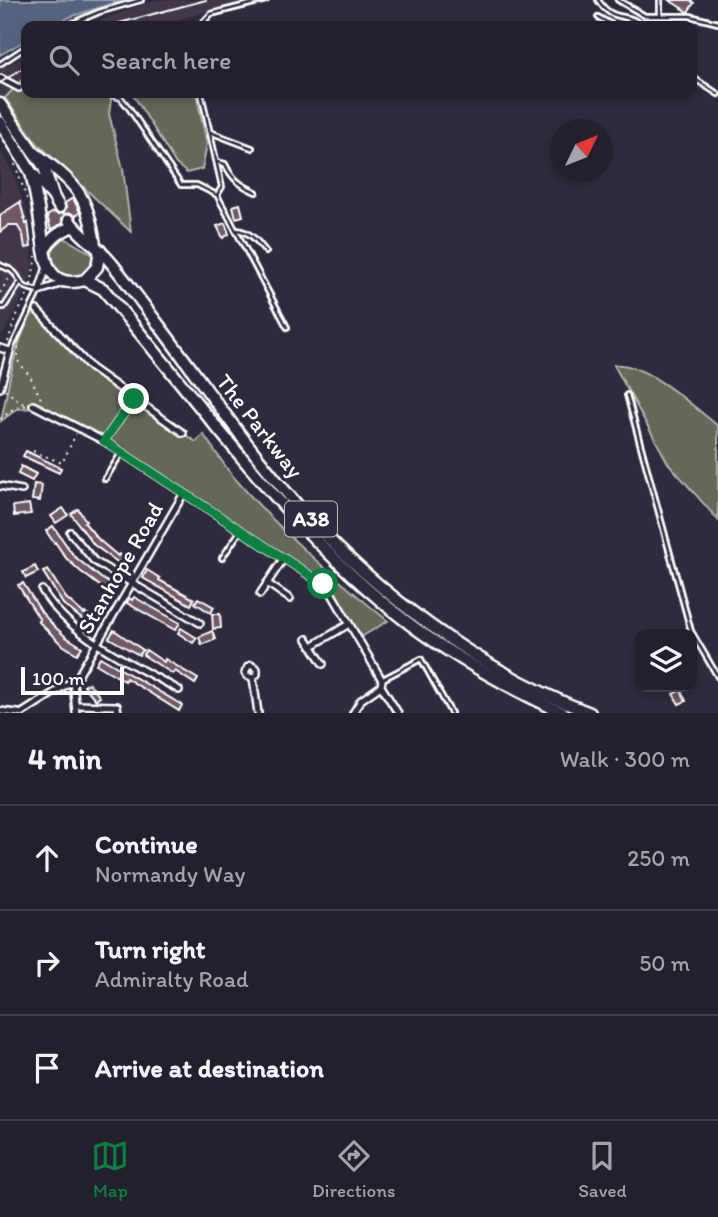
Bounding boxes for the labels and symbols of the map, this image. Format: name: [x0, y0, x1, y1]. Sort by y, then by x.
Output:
north arrow: [550, 119, 613, 182]
street label: The Parkway: [211, 368, 310, 484]
route end: [118, 383, 149, 414]
street label: Stanhope Road: [71, 497, 169, 639]
road number: A38: [285, 502, 337, 536]
route start: [307, 568, 338, 599]
scale bar: [21, 664, 124, 696]

